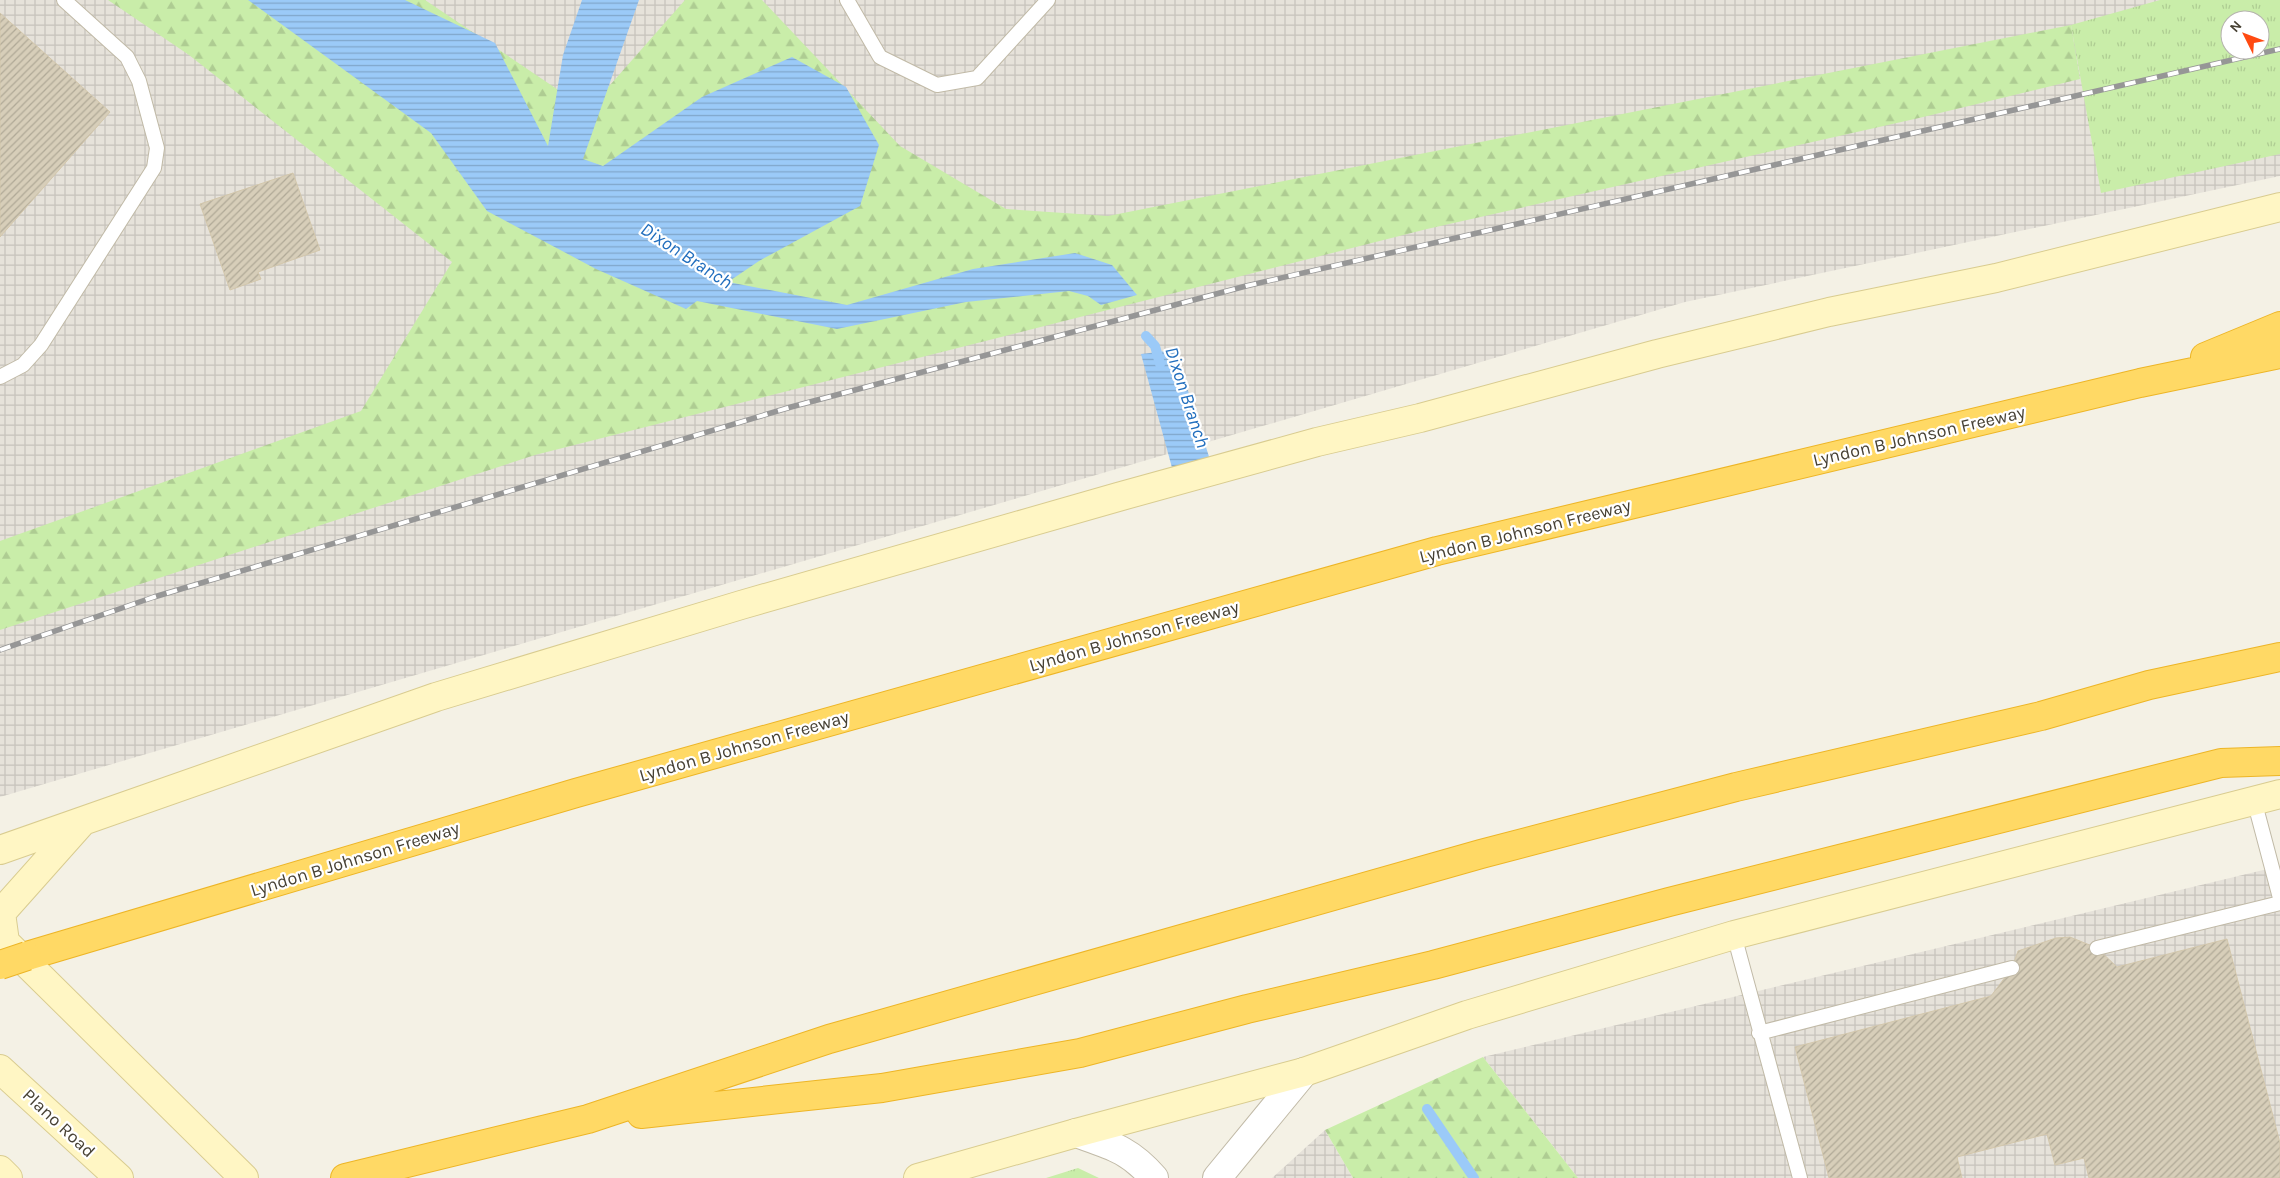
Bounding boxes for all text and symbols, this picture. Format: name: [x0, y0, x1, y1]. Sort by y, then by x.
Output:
north arrow: [2220, 10, 2270, 60]
text: N: [2226, 17, 2245, 36]
water label: Dixon Branch: [636, 218, 737, 294]
water label: Dixon Branch: [1160, 344, 1214, 451]
street label: Lyndon B Johnson Freeway: [1811, 401, 2028, 471]
street label: Lyndon B Johnson Freeway: [1417, 494, 1634, 568]
street label: Lyndon B Johnson Freeway: [1027, 595, 1242, 677]
street label: Lyndon B Johnson Freeway: [637, 705, 852, 787]
street label: Lyndon B Johnson Freeway: [248, 817, 463, 901]
street label: Plano Road: [18, 1084, 100, 1162]

